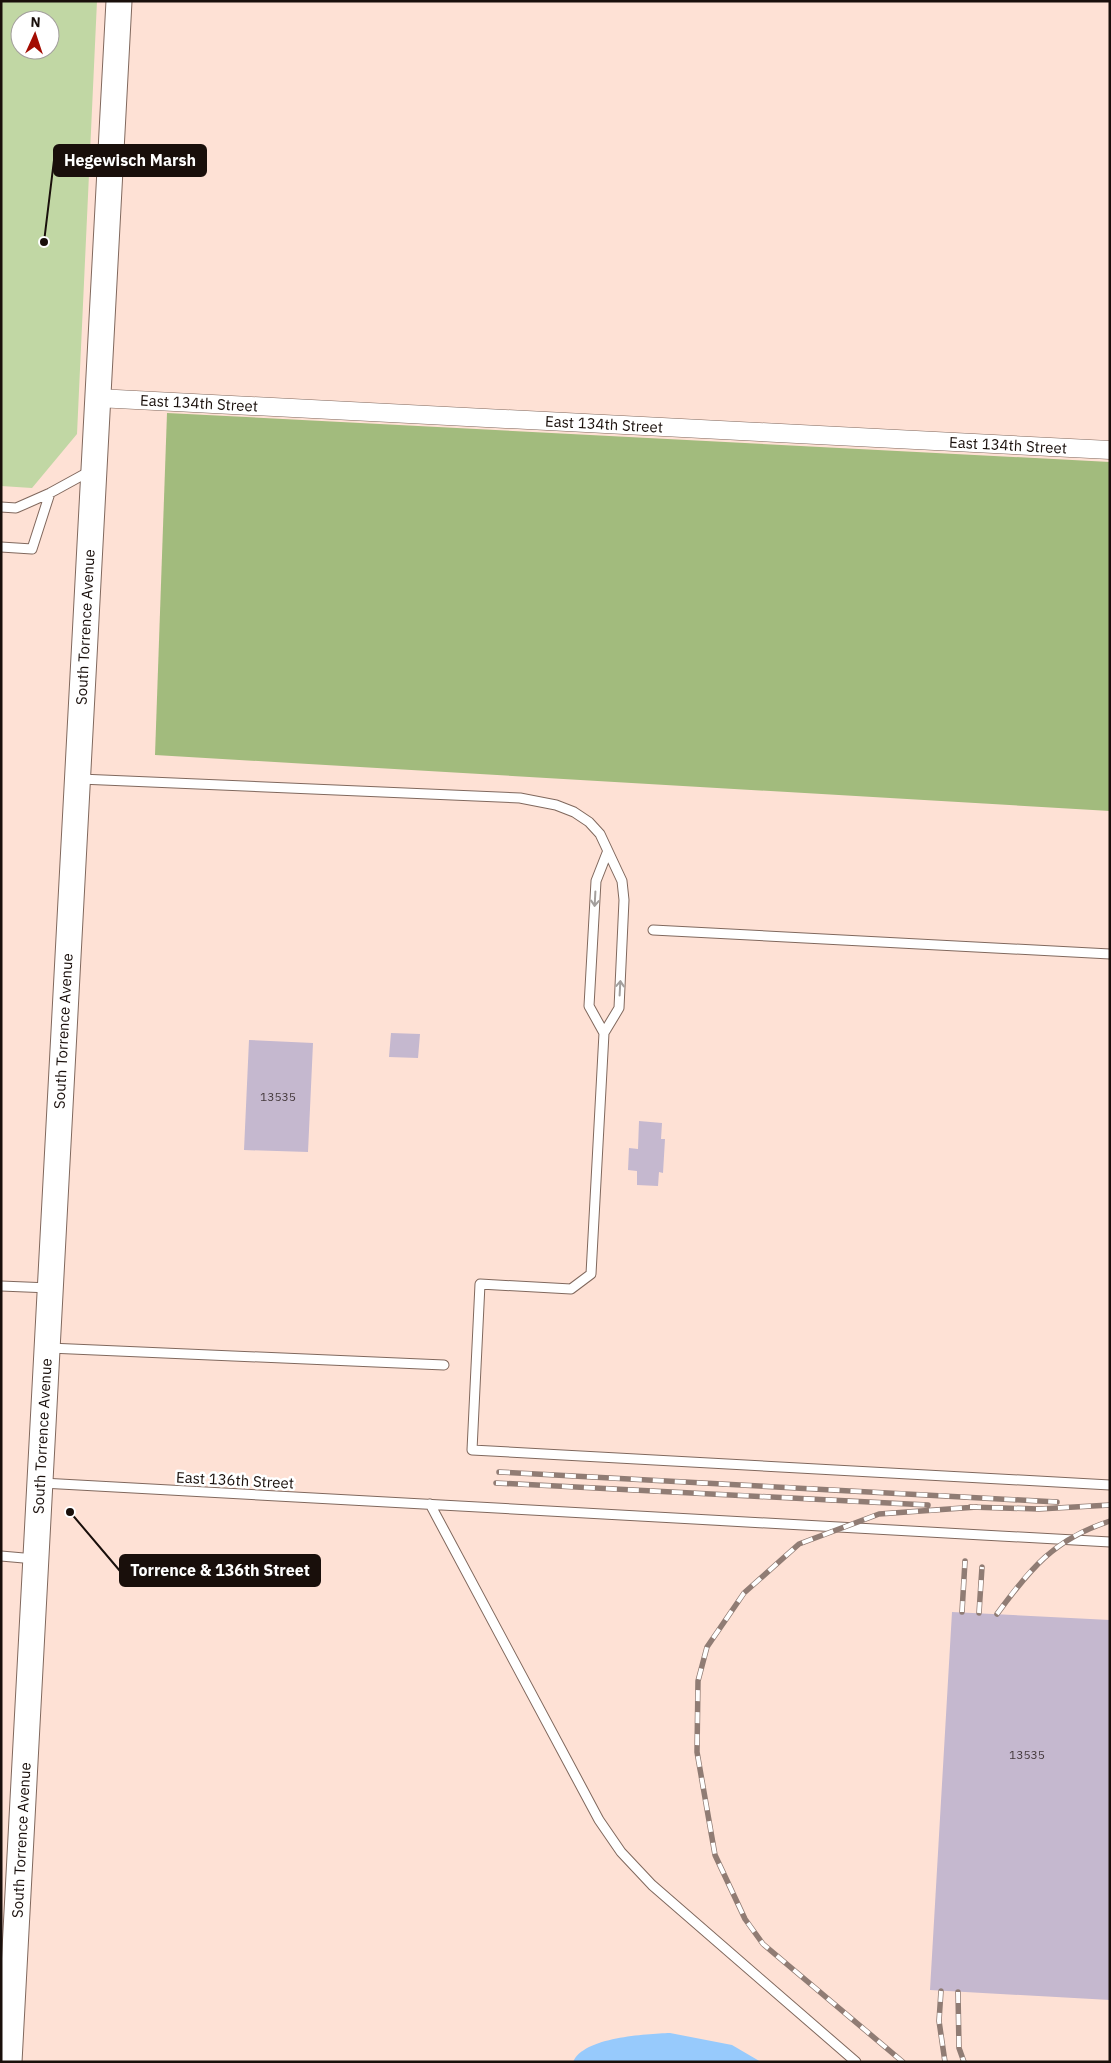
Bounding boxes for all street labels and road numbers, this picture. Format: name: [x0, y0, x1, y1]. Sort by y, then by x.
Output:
street label: East 134th Street: [139, 390, 259, 416]
street label: East 134th Street: [544, 411, 664, 437]
street label: East 134th Street: [948, 432, 1068, 458]
street label: South Torrence Avenue: [71, 549, 99, 705]
street label: South Torrence Avenue: [49, 953, 77, 1109]
street label: South Torrence Avenue: [28, 1358, 56, 1514]
street label: East 136th Street: [175, 1467, 295, 1493]
street label: South Torrence Avenue: [7, 1762, 35, 1918]

